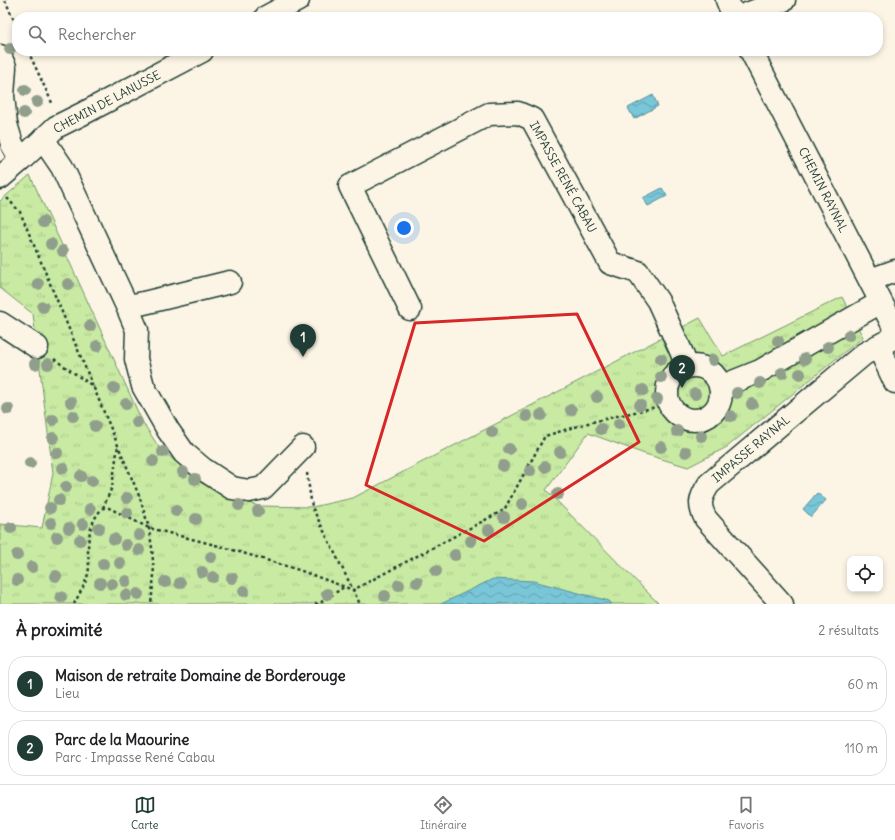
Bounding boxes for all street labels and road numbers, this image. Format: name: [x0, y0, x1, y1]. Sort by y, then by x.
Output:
street label: CHEMIN DE LANUSSE: [51, 67, 163, 136]
street label: IMPASSE RENÉ CABAU: [527, 118, 600, 235]
street label: CHEMIN RAYNAL: [796, 145, 852, 235]
street label: IMPASSE RAYNAL: [709, 411, 793, 485]

